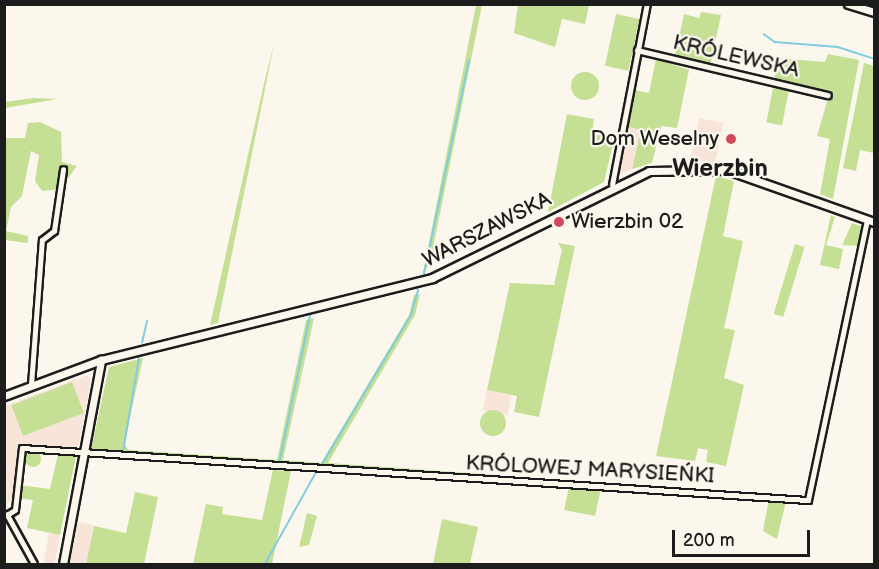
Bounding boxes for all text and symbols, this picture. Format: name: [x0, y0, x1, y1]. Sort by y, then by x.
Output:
street label: KRÓLEWSKA: [670, 30, 802, 84]
place label: Dom Weselny: [590, 126, 719, 152]
marker: Dom Weselny: [724, 132, 738, 146]
district label: Wierzbin: [672, 155, 768, 183]
street label: WARSZAWSKA: [419, 187, 555, 273]
place label: Wierzbin 02: [571, 209, 683, 235]
marker: Wierzbin 02: [552, 215, 566, 229]
street label: KRÓLOWEJ MARYSIEŃKI: [465, 451, 715, 489]
scale bar: [675, 518, 813, 556]
text: 200 m: [683, 530, 735, 551]

